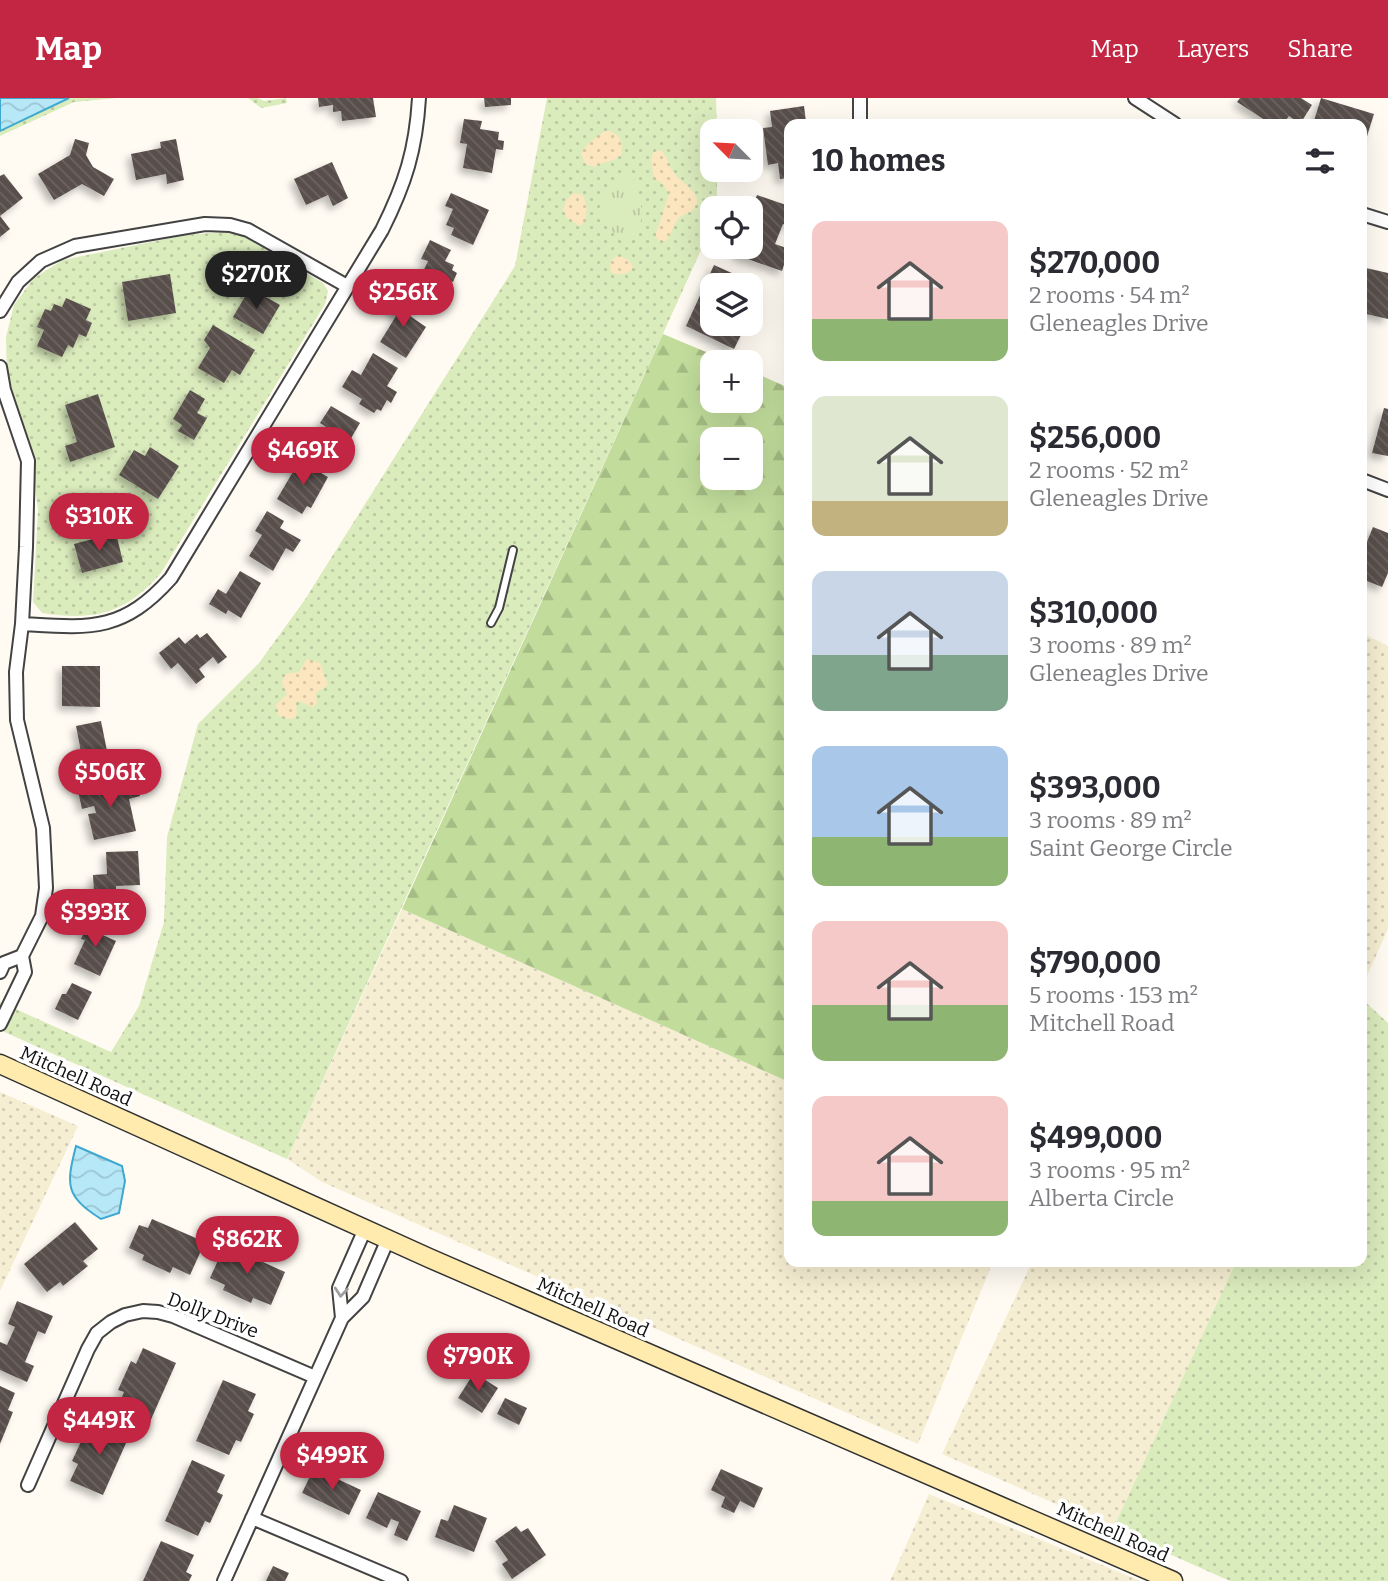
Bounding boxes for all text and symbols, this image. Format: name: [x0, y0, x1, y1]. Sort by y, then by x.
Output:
text: Map: [35, 29, 102, 69]
text: Map: [1091, 35, 1139, 63]
text: Layers: [1177, 35, 1249, 63]
text: Share: [1287, 35, 1353, 63]
north arrow: [700, 119, 763, 182]
map controls: [700, 119, 763, 490]
icon: filters: [1301, 142, 1339, 180]
text: 10 homes: [812, 143, 946, 179]
button: locate: [700, 196, 763, 259]
text: $270,000: [1029, 245, 1160, 281]
icon: home: [868, 249, 952, 333]
pin: $270K: [207, 252, 305, 311]
text: $270K: [221, 260, 291, 288]
pin: $256K: [354, 270, 452, 329]
button: layers: [700, 273, 763, 336]
text: $256K: [368, 278, 438, 306]
text: 2 rooms · 54 m²: [1029, 281, 1190, 309]
text: Gleneagles Drive: [1029, 309, 1209, 337]
button: +: [700, 350, 763, 413]
text: $256,000: [1029, 420, 1161, 456]
icon: home: [868, 424, 952, 508]
button: −: [700, 427, 763, 490]
pin: $469K: [254, 428, 352, 487]
text: $469K: [267, 436, 339, 464]
text: 2 rooms · 52 m²: [1029, 456, 1188, 484]
text: Gleneagles Drive: [1029, 484, 1209, 512]
pin: $310K: [50, 494, 148, 553]
text: $310K: [65, 502, 133, 530]
text: $310,000: [1029, 595, 1158, 631]
icon: home: [868, 599, 952, 683]
text: 3 rooms · 89 m²: [1029, 631, 1192, 659]
text: Gleneagles Drive: [1029, 659, 1209, 687]
pin: $506K: [61, 750, 159, 809]
text: $506K: [74, 758, 146, 786]
text: $393,000: [1029, 770, 1161, 806]
icon: home: [868, 774, 952, 858]
text: 3 rooms · 89 m²: [1029, 806, 1192, 834]
text: Saint George Circle: [1029, 834, 1233, 862]
pin: $393K: [46, 890, 144, 949]
text: $393K: [60, 898, 130, 926]
text: $790,000: [1029, 945, 1161, 981]
icon: home: [868, 949, 952, 1033]
text: 5 rooms · 153 m²: [1029, 981, 1198, 1009]
text: Mitchell Road: [1029, 1009, 1175, 1037]
street label: Mitchell Road: [16, 1041, 136, 1111]
text: $499,000: [1029, 1120, 1163, 1156]
icon: home: [868, 1124, 952, 1208]
text: 3 rooms · 95 m²: [1029, 1156, 1190, 1184]
text: Alberta Circle: [1029, 1184, 1174, 1212]
pin: $862K: [198, 1216, 296, 1276]
text: $862K: [212, 1225, 282, 1253]
street label: Mitchell Road: [533, 1272, 653, 1342]
one-way arrow: [334, 1286, 349, 1298]
street label: Dolly Drive: [164, 1287, 262, 1343]
pin: $790K: [429, 1334, 527, 1393]
text: $790K: [443, 1342, 513, 1370]
pin: $449K: [50, 1398, 148, 1457]
text: $449K: [63, 1406, 135, 1434]
pin: $499K: [283, 1432, 381, 1492]
text: $499K: [296, 1441, 368, 1469]
street label: Mitchell Road: [1053, 1497, 1173, 1567]

